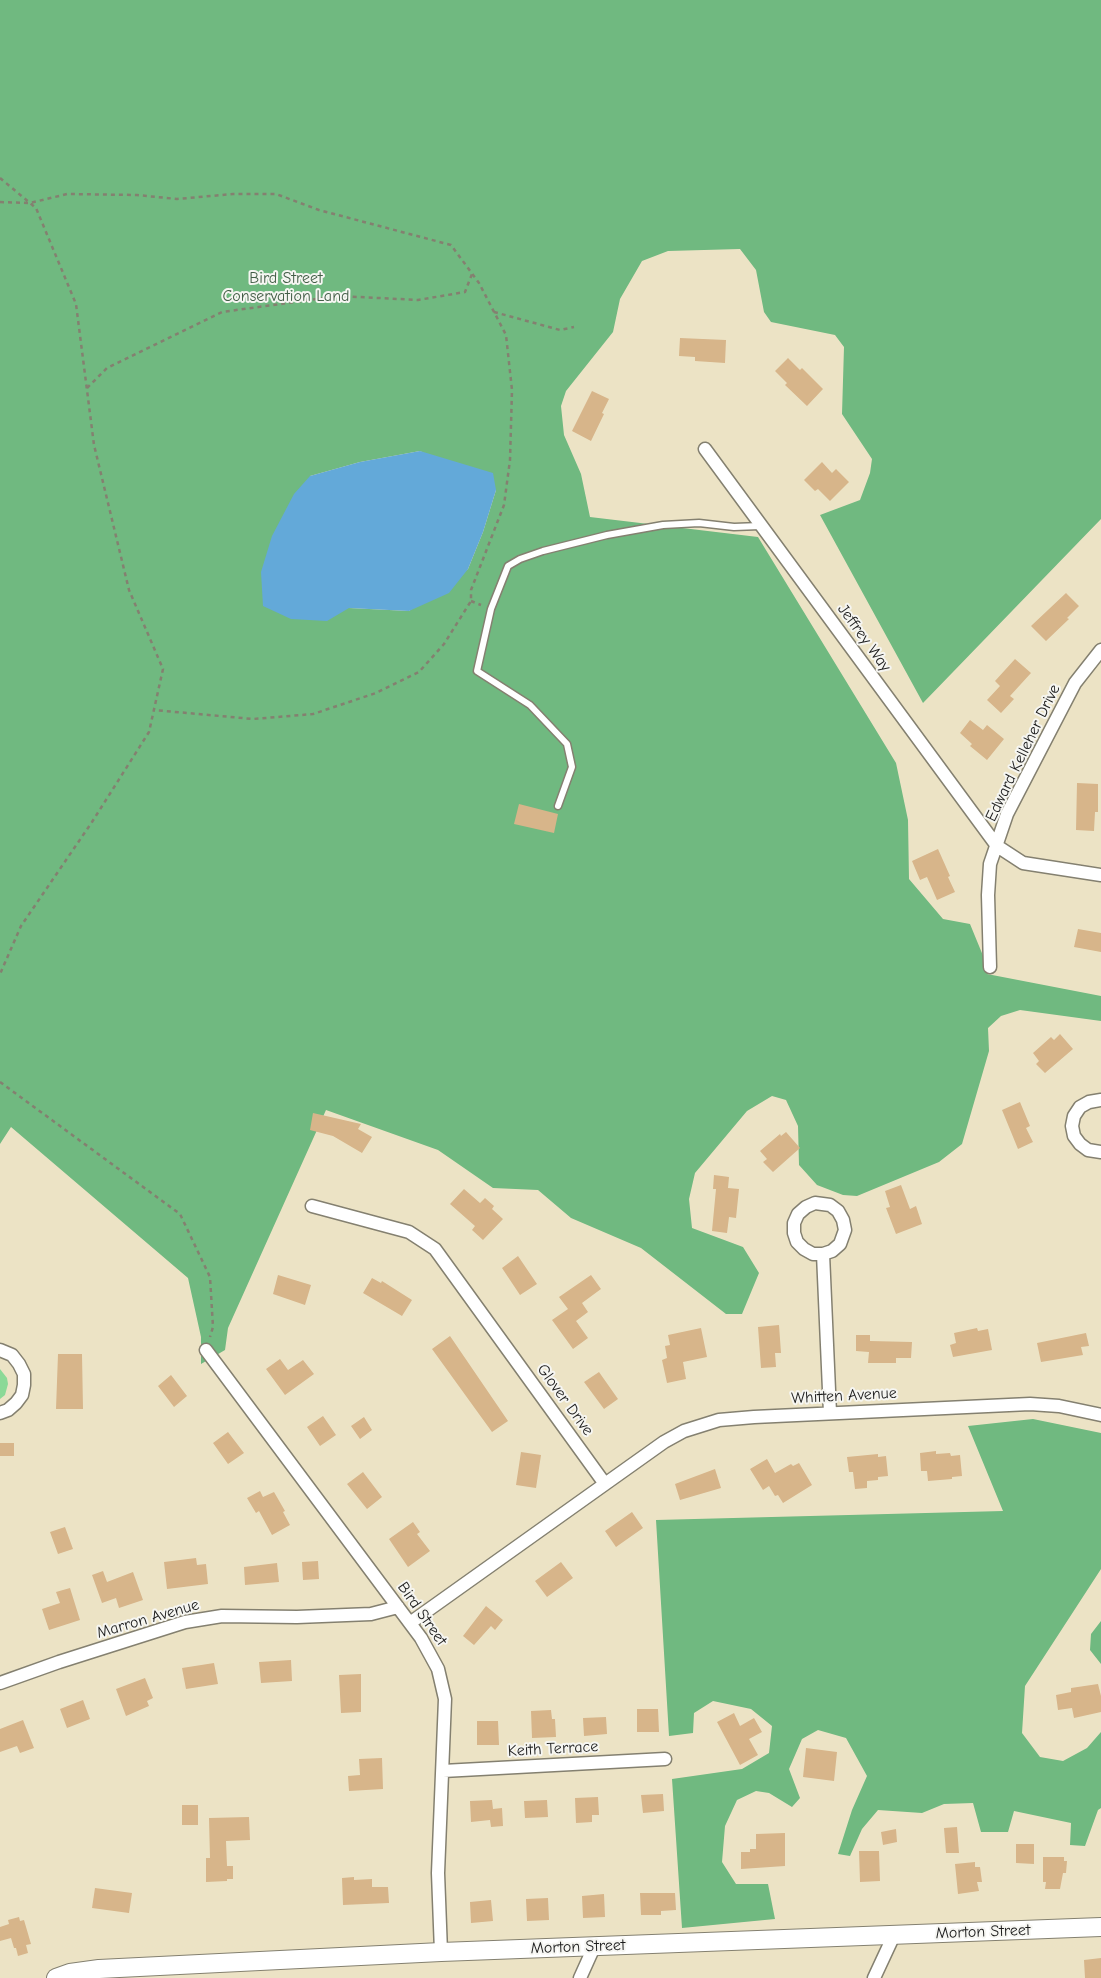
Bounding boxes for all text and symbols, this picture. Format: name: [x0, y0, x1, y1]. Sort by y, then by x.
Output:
park label: Bird Street Conservation Land: [223, 268, 349, 306]
street label: Jeffrey Way: [833, 600, 895, 676]
street label: Edward Kelleher Drive: [981, 681, 1065, 825]
street label: Glover Drive: [533, 1360, 597, 1440]
street label: Whitten Avenue: [791, 1384, 897, 1408]
street label: Bird Street: [393, 1578, 451, 1650]
street label: Marron Avenue: [95, 1595, 201, 1643]
street label: Keith Terrace: [507, 1737, 599, 1761]
street label: Morton Street: [935, 1921, 1031, 1943]
street label: Morton Street: [530, 1936, 626, 1958]

